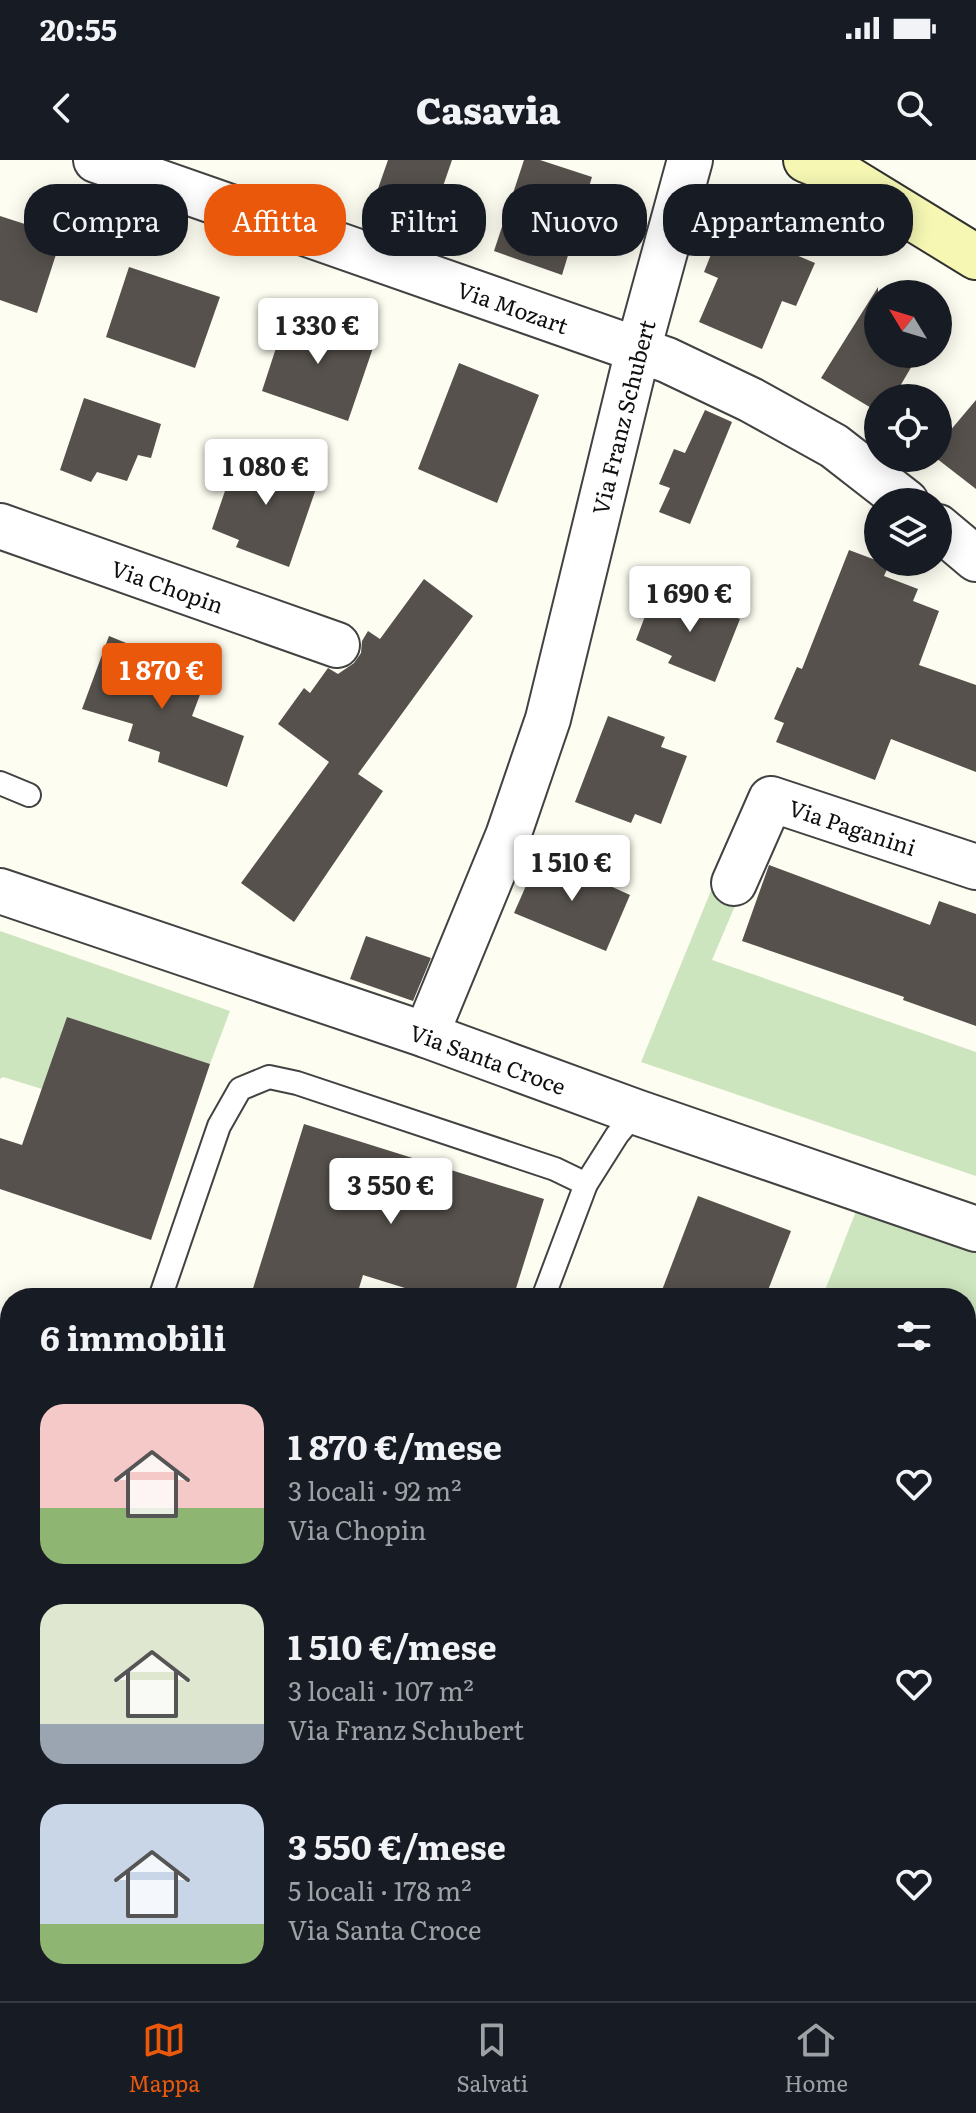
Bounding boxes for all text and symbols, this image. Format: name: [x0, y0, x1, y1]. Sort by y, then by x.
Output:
text: 20:55: [40, 6, 117, 50]
text: Casavia: [416, 82, 560, 135]
icon: back: [40, 86, 84, 130]
icon: search: [892, 86, 936, 130]
chip: Compra: [24, 184, 188, 256]
chip: Affitta: [204, 184, 346, 256]
chip: Filtri: [362, 184, 486, 256]
chip: Nuovo: [502, 184, 647, 256]
chip: Appartamento: [663, 184, 913, 256]
street label: Via Mozart: [453, 271, 573, 341]
north arrow: [864, 280, 952, 368]
map controls: [864, 280, 952, 576]
pin: 1 330 €: [244, 298, 392, 366]
text: 1 330 €: [276, 304, 360, 343]
street label: Via Franz Schubert: [582, 315, 662, 518]
button: locate: [864, 384, 952, 472]
pin: 1 080 €: [192, 439, 340, 507]
text: 1 080 €: [223, 445, 309, 484]
button: layers: [864, 488, 952, 576]
street label: Via Chopin: [107, 550, 229, 620]
pin: 1 690 €: [616, 566, 764, 634]
text: 1 690 €: [647, 572, 733, 611]
pin: 1 870 €: [88, 643, 236, 711]
text: 1 870 €: [120, 649, 204, 688]
street label: Via Paganini: [785, 790, 921, 863]
pin: 1 510 €: [498, 835, 646, 903]
text: 1 510 €: [532, 841, 612, 880]
street label: Via Santa Croce: [406, 1014, 571, 1102]
pin: 3 550 €: [317, 1158, 465, 1226]
text: 3 550 €: [347, 1164, 435, 1203]
text: 6 immobili: [40, 1311, 226, 1361]
icon: filters: [892, 1314, 936, 1358]
text: 1 870 €/mese: [288, 1420, 502, 1470]
icon: home: [104, 1436, 200, 1532]
icon: heart: [892, 1462, 936, 1506]
text: 3 locali · 92 m²: [288, 1470, 462, 1509]
text: Via Chopin: [288, 1509, 427, 1548]
text: 1 510 €/mese: [288, 1620, 497, 1670]
icon: home: [104, 1636, 200, 1732]
icon: heart: [892, 1662, 936, 1706]
text: 3 locali · 107 m²: [288, 1670, 474, 1709]
text: Via Franz Schubert: [288, 1709, 524, 1748]
text: 3 550 €/mese: [288, 1820, 506, 1870]
icon: home: [104, 1836, 200, 1932]
icon: heart: [892, 1862, 936, 1906]
text: 5 locali · 178 m²: [288, 1870, 472, 1909]
text: Via Santa Croce: [288, 1909, 481, 1948]
tab: Mappa: [128, 2018, 200, 2099]
tab: Salvati: [456, 2018, 528, 2099]
tab: Home: [784, 2018, 848, 2099]

